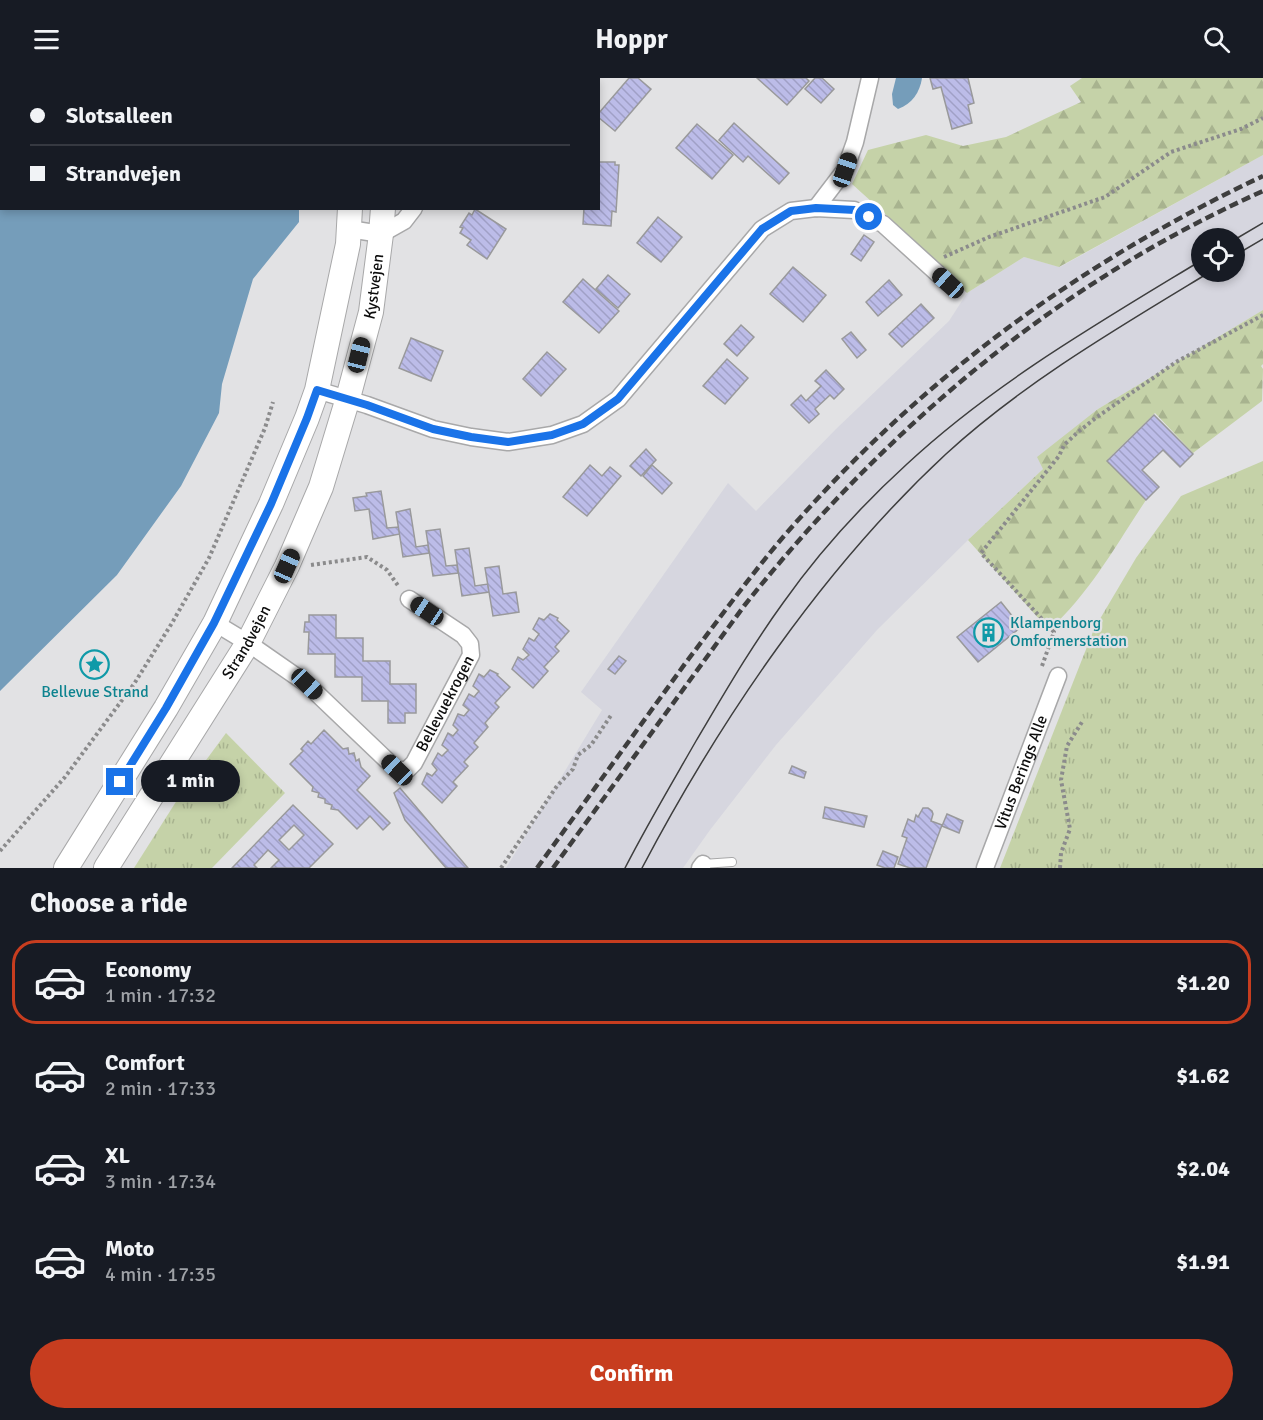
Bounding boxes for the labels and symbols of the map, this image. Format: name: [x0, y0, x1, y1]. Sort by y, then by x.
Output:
car: [831, 150, 859, 190]
route start: [855, 203, 882, 230]
street label: Kystvejen: [359, 253, 388, 322]
car: [929, 264, 967, 302]
car: [346, 335, 372, 375]
car: [271, 546, 303, 586]
car: [407, 593, 447, 629]
street label: Strandvejen: [218, 602, 275, 683]
place label: Klampenborg Omformerstation: [1010, 613, 1127, 651]
building icon: Klampenborg Omformerstation: [973, 616, 1005, 648]
place icon: Bellevue Strand: [79, 648, 111, 680]
street label: Bellevuekrogen: [412, 652, 479, 755]
car: [288, 665, 326, 703]
place label: Bellevue Strand: [41, 682, 149, 702]
street label: Vitus Berings Alle: [990, 713, 1052, 833]
car: [378, 751, 416, 789]
callout: 1 min: [141, 761, 240, 803]
route end: [106, 768, 133, 795]

